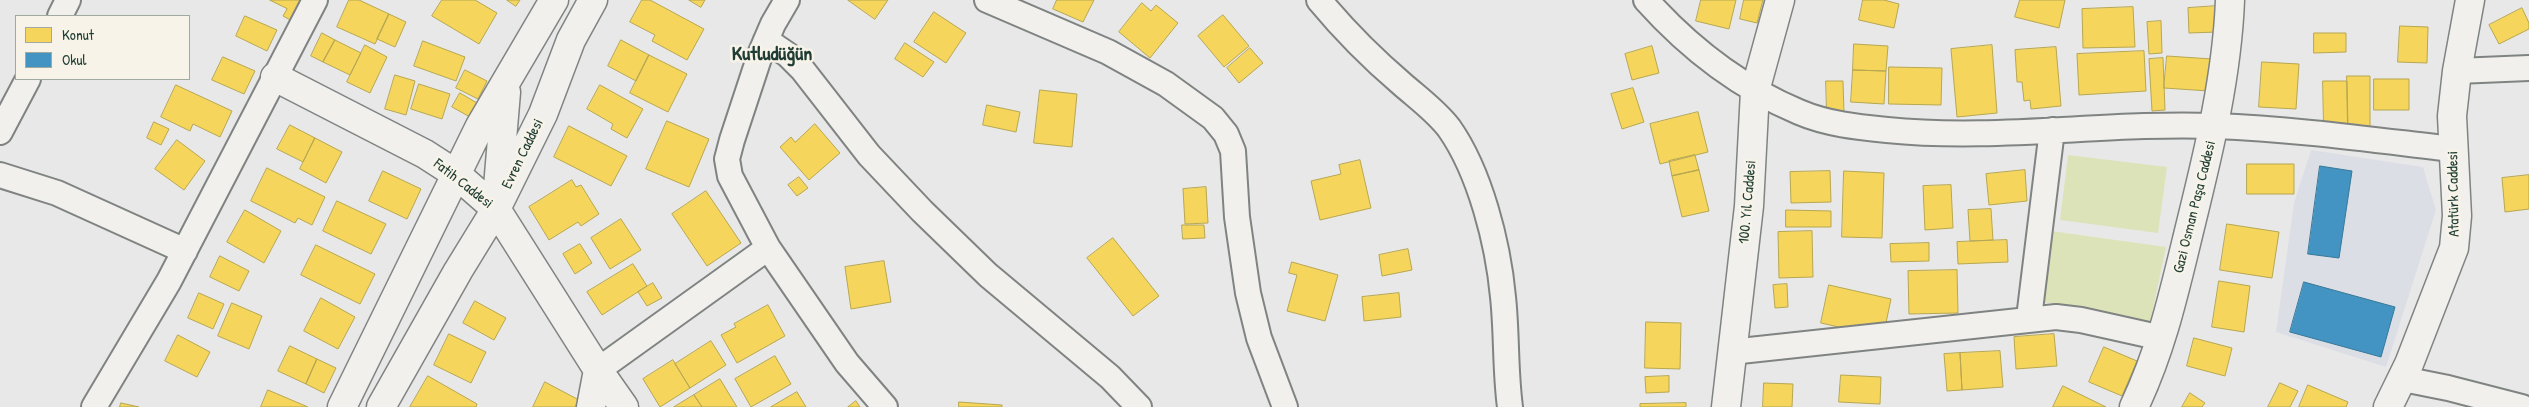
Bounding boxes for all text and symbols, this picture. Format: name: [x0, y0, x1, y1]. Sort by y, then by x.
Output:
legend: [15, 15, 190, 80]
text: Konut: [62, 24, 94, 45]
district label: Kutludüğün: [732, 43, 812, 67]
text: Okul: [62, 49, 87, 70]
street label: Evren Caddesi: [498, 116, 548, 192]
street label: Gazi Osman Paşa Caddesi: [2170, 139, 2220, 275]
street label: Atatürk Caddesi: [2444, 151, 2464, 237]
street label: Fatih Caddesi: [430, 155, 496, 213]
street label: 100. Yıl Caddesi: [1735, 159, 1761, 245]

